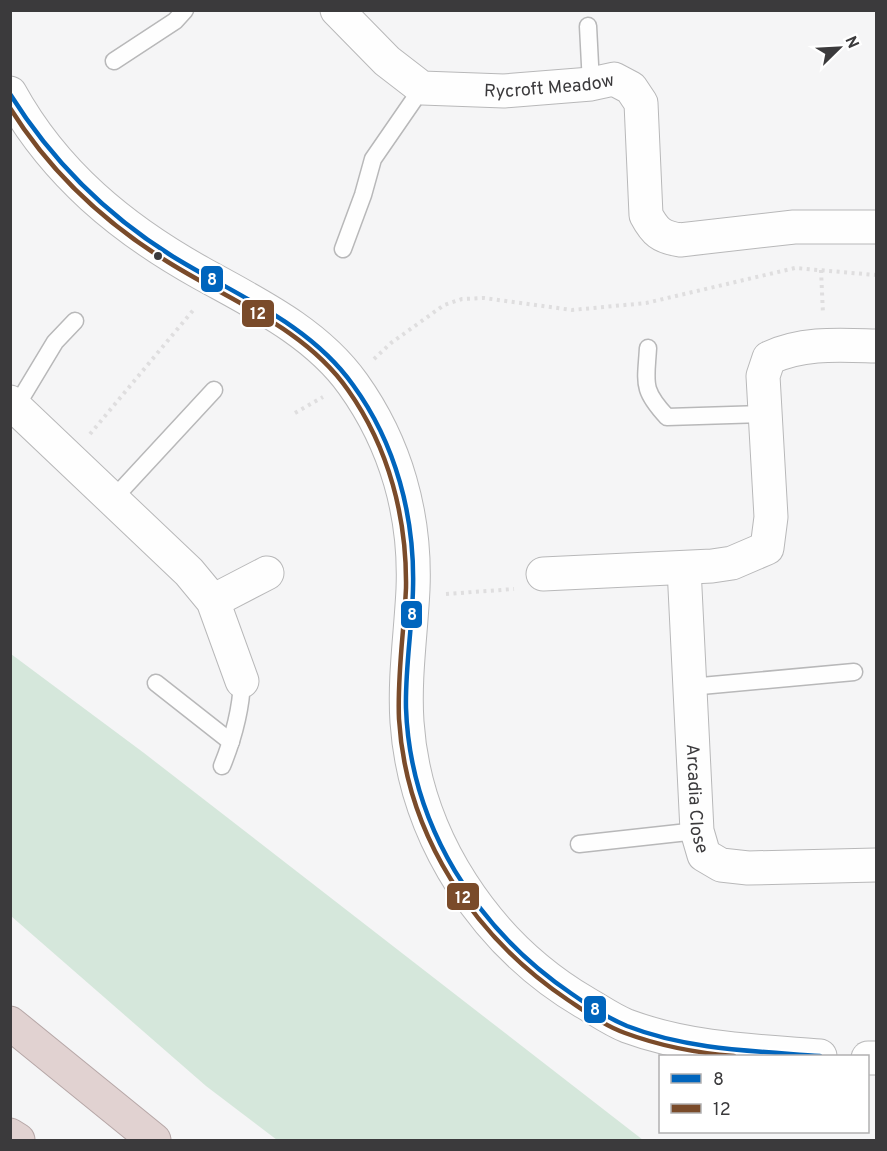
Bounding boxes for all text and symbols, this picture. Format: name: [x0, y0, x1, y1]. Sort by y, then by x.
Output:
north arrow: [809, 18, 869, 78]
text: N: [839, 33, 862, 52]
street label: Rycroft Meadow: [484, 69, 617, 104]
unlabelled marker: [152, 250, 164, 262]
line badge: 8: [200, 265, 224, 293]
text: 8: [207, 271, 217, 291]
line badge: 12: [241, 299, 275, 328]
text: 12: [250, 305, 266, 325]
line badge: 8: [400, 600, 423, 629]
text: 8: [407, 606, 417, 626]
street label: Arcadia Close: [680, 743, 713, 856]
line badge: 12: [446, 882, 480, 911]
text: 12: [455, 889, 471, 909]
line badge: 8: [583, 995, 607, 1024]
text: 8: [590, 1001, 600, 1021]
legend: [659, 1055, 869, 1133]
text: 8: [713, 1069, 724, 1092]
text: 12: [713, 1099, 731, 1122]

